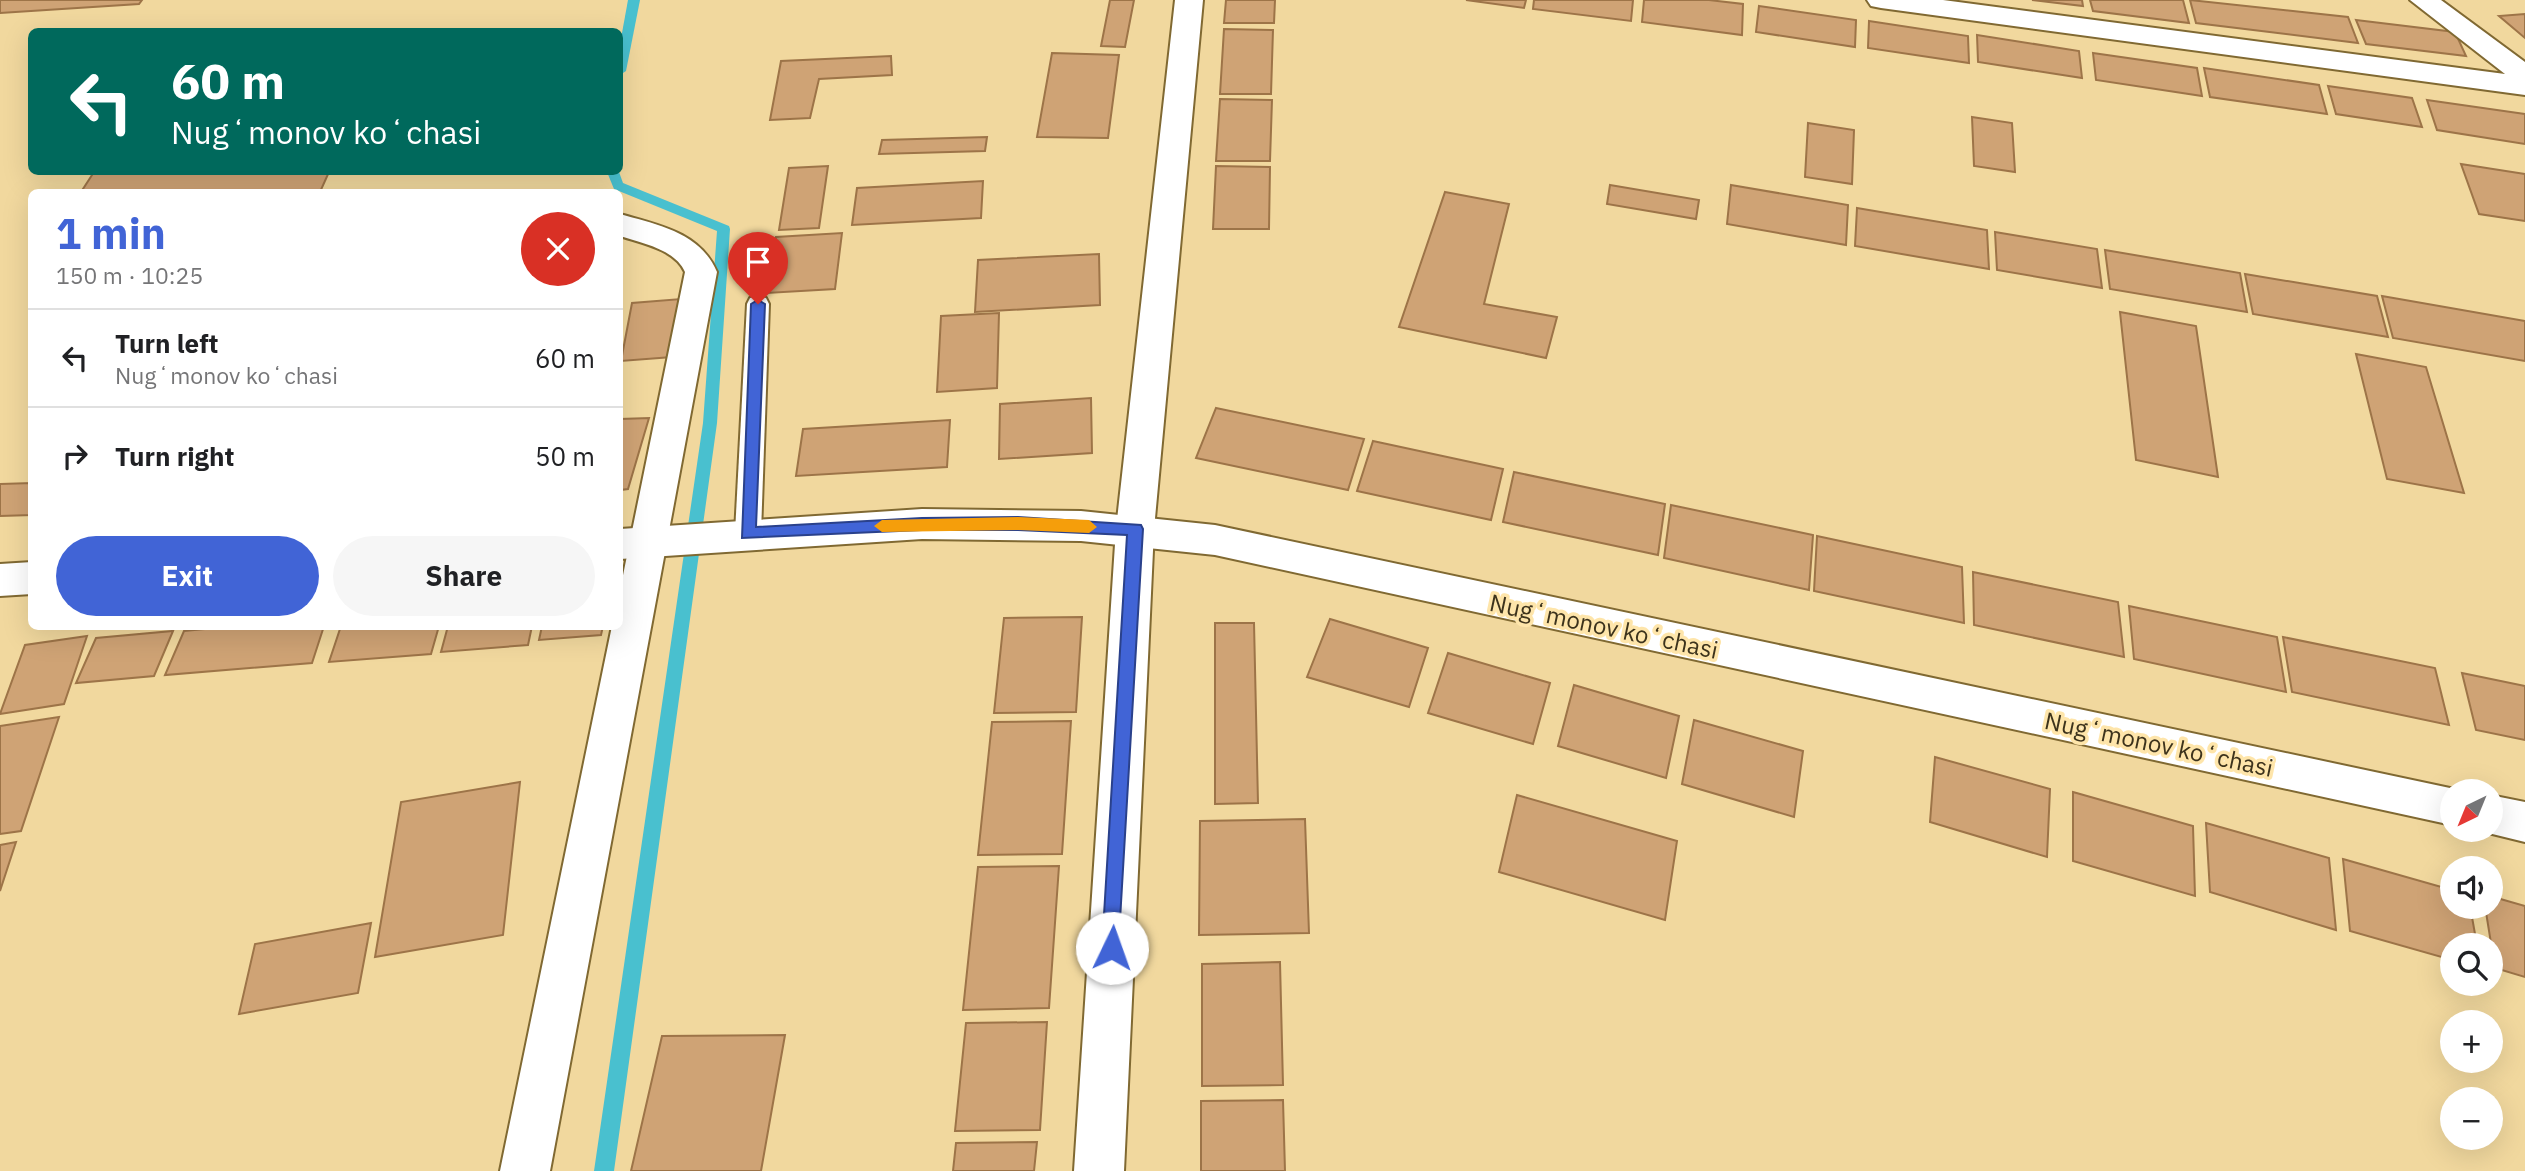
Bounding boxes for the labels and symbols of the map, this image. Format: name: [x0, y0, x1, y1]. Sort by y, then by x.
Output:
pin: [728, 232, 788, 304]
street label: Nugʻmonov koʻchasi: [1487, 586, 1721, 666]
street label: Nugʻmonov koʻchasi: [2042, 704, 2276, 784]
north arrow: [2440, 779, 2502, 842]
position arrow: [1075, 911, 1149, 985]

